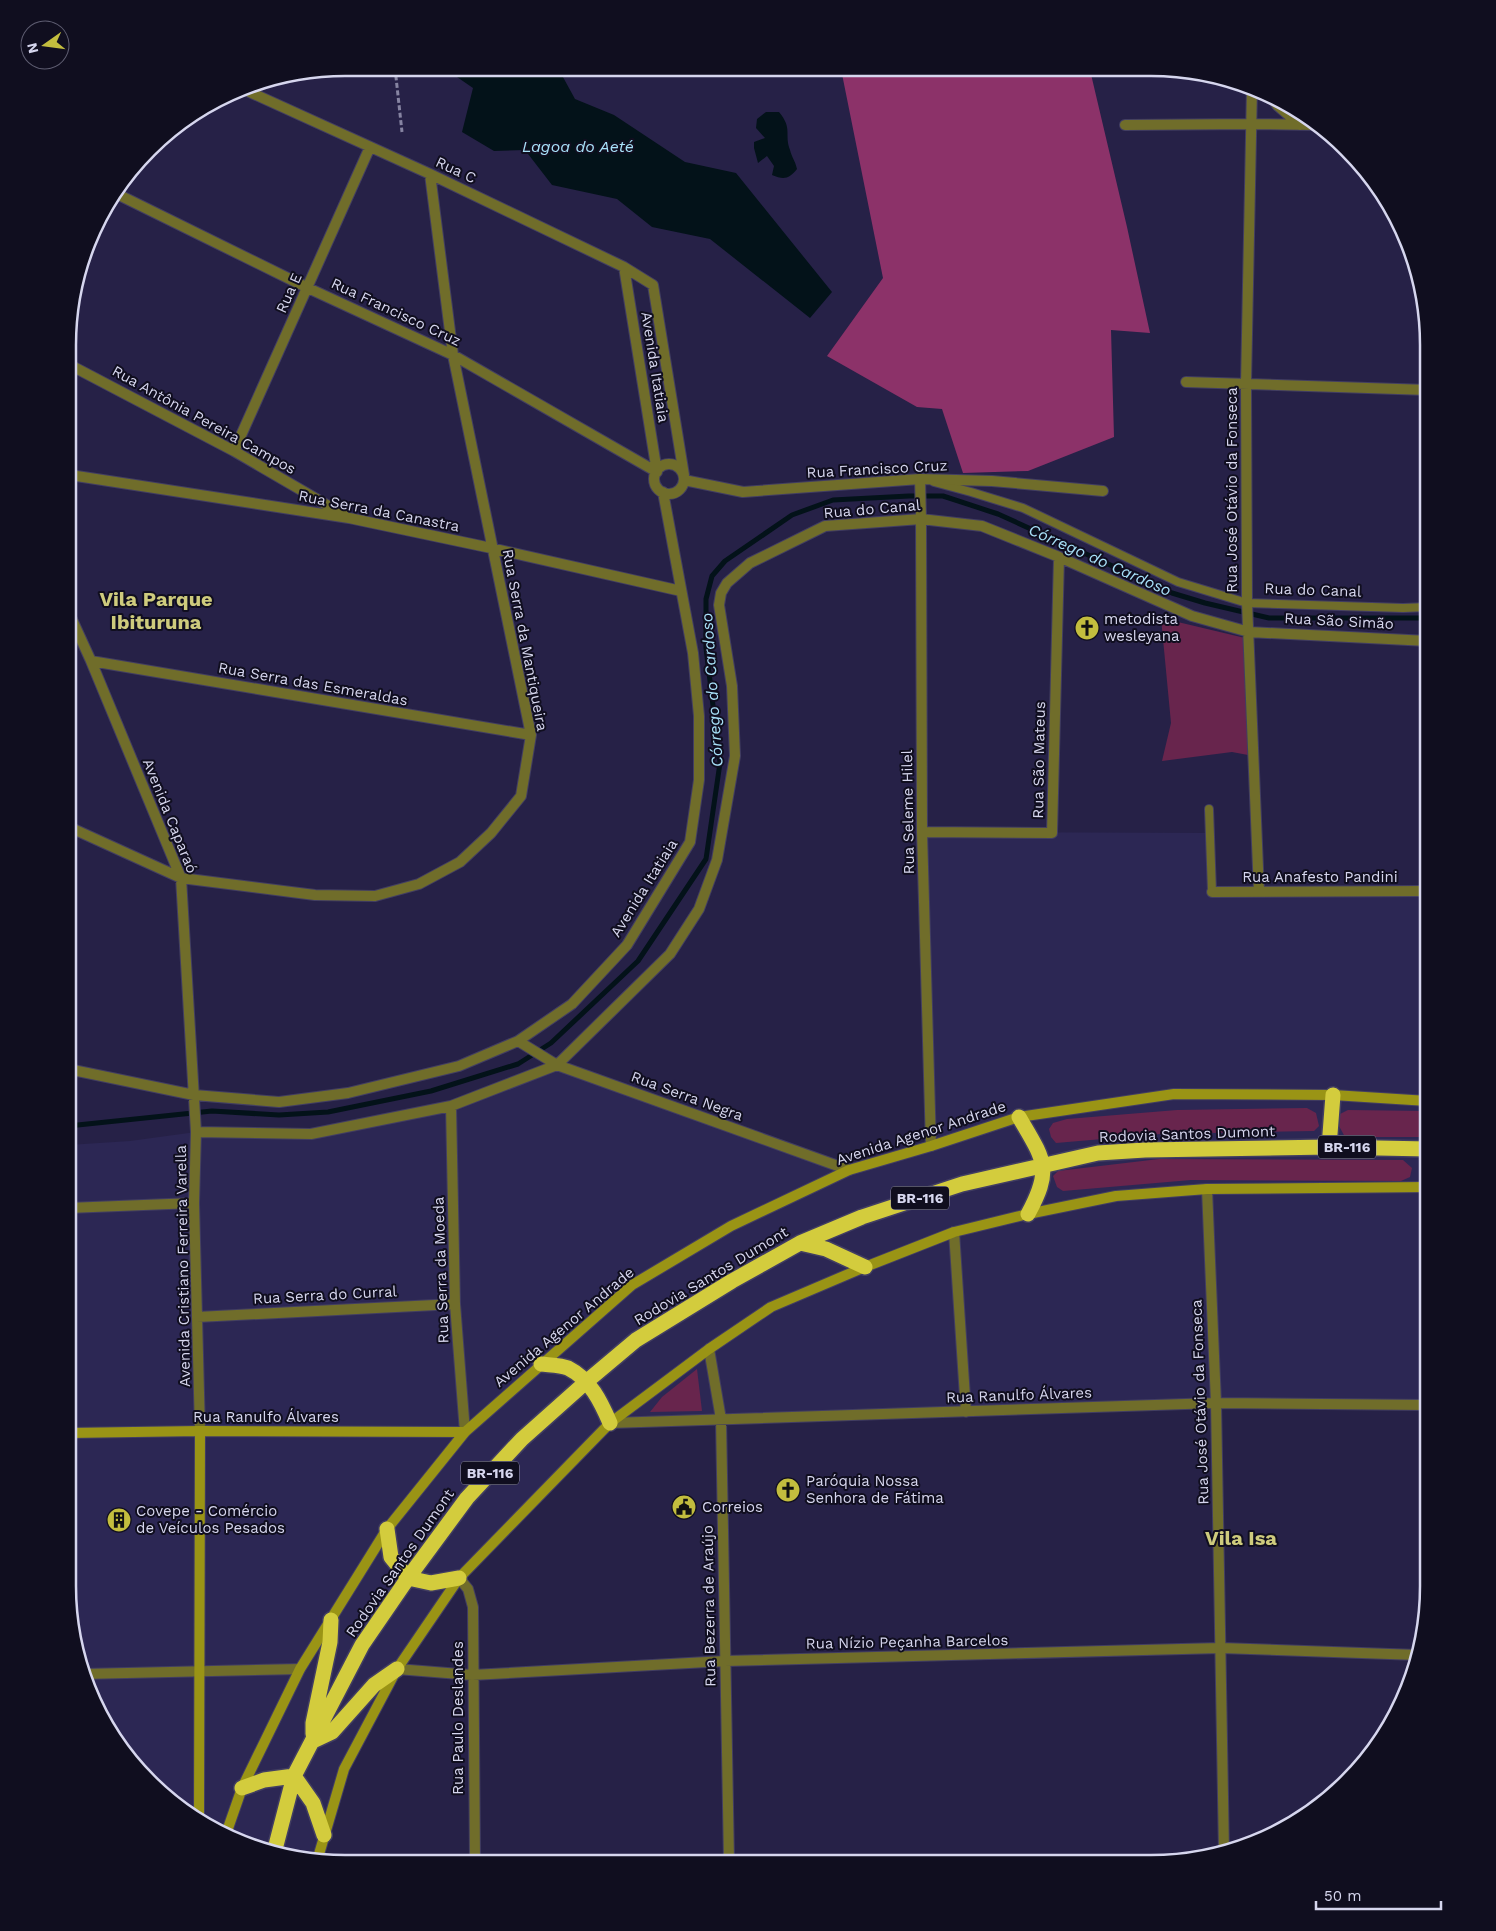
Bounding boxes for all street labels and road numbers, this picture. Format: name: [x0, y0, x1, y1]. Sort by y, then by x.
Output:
street label: Rua C: [433, 153, 479, 187]
street label: Rua E: [272, 270, 306, 316]
street label: Rua Francisco Cruz: [328, 274, 464, 350]
street label: Avenida Itatiaia: [637, 310, 673, 424]
street label: Rua Antônia Pereira Campos: [109, 362, 299, 478]
street label: Rua José Otávio da Fonseca: [1223, 387, 1241, 593]
street label: Rua Francisco Cruz: [806, 456, 948, 482]
street label: Rua Serra da Canastra: [297, 487, 462, 536]
street label: Rua do Canal: [823, 496, 921, 522]
street label: Rua Serra da Mantiqueira: [499, 548, 552, 733]
street label: Rua do Canal: [1264, 579, 1362, 601]
street label: Rua São Simão: [1284, 609, 1394, 633]
street label: Rua Serra das Esmeraldas: [217, 658, 409, 710]
street label: Rua São Mateus: [1029, 701, 1049, 819]
street label: Rua Seleme Hilel: [898, 749, 918, 875]
street label: Avenida Caparaó: [139, 756, 201, 876]
street label: Avenida Itatiaia: [607, 835, 682, 940]
street label: Rua Anafesto Pandini: [1242, 868, 1398, 886]
street label: Rua Serra Negra: [629, 1067, 746, 1125]
street label: Avenida Agenor Andrade: [834, 1097, 1008, 1169]
street label: Rodovia Santos Dumont: [1099, 1122, 1276, 1146]
road number: BR-116: [1318, 1136, 1376, 1158]
street label: Avenida Cristiano Ferreira Varella: [172, 1144, 194, 1387]
road number: BR-116: [891, 1186, 949, 1210]
street label: Rua Serra da Moeda: [429, 1196, 453, 1344]
street label: Rodovia Santos Dumont: [631, 1222, 792, 1329]
street label: Avenida Agenor Andrade: [490, 1263, 638, 1391]
street label: Rua Serra do Curral: [253, 1282, 398, 1308]
street label: Rua José Otávio da Fonseca: [1187, 1299, 1213, 1505]
street label: Rua Ranulfo Álvares: [946, 1383, 1092, 1407]
street label: Rua Ranulfo Álvares: [193, 1408, 339, 1426]
road number: BR-116: [461, 1462, 519, 1485]
street label: Rodovia Santos Dumont: [342, 1485, 458, 1640]
street label: Rua Bezerra de Araújo: [699, 1525, 719, 1687]
street label: Rua Nízio Peçanha Barcelos: [806, 1631, 1009, 1653]
street label: Rua Paulo Deslandes: [449, 1641, 467, 1795]

